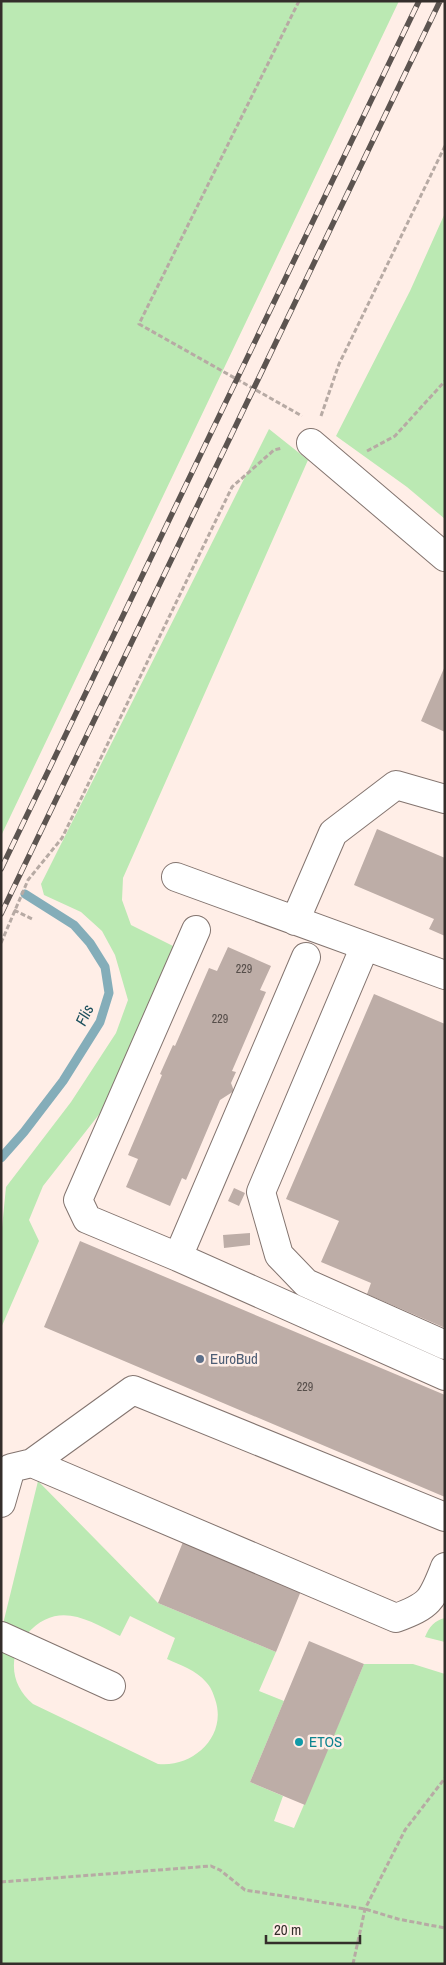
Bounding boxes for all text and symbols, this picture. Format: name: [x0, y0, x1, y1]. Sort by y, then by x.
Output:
house number: 229: [236, 961, 252, 977]
water label: Flis: [70, 1000, 99, 1029]
house number: 229: [212, 1011, 228, 1027]
place label: EuroBud: [210, 1348, 258, 1369]
marker: EuroBud: [194, 1353, 206, 1365]
house number: 229: [297, 1379, 313, 1395]
place label: ETOS: [309, 1731, 342, 1752]
marker: ETOS: [293, 1736, 305, 1748]
scale bar: [266, 1912, 360, 1944]
text: 20 m: [274, 1919, 301, 1940]

